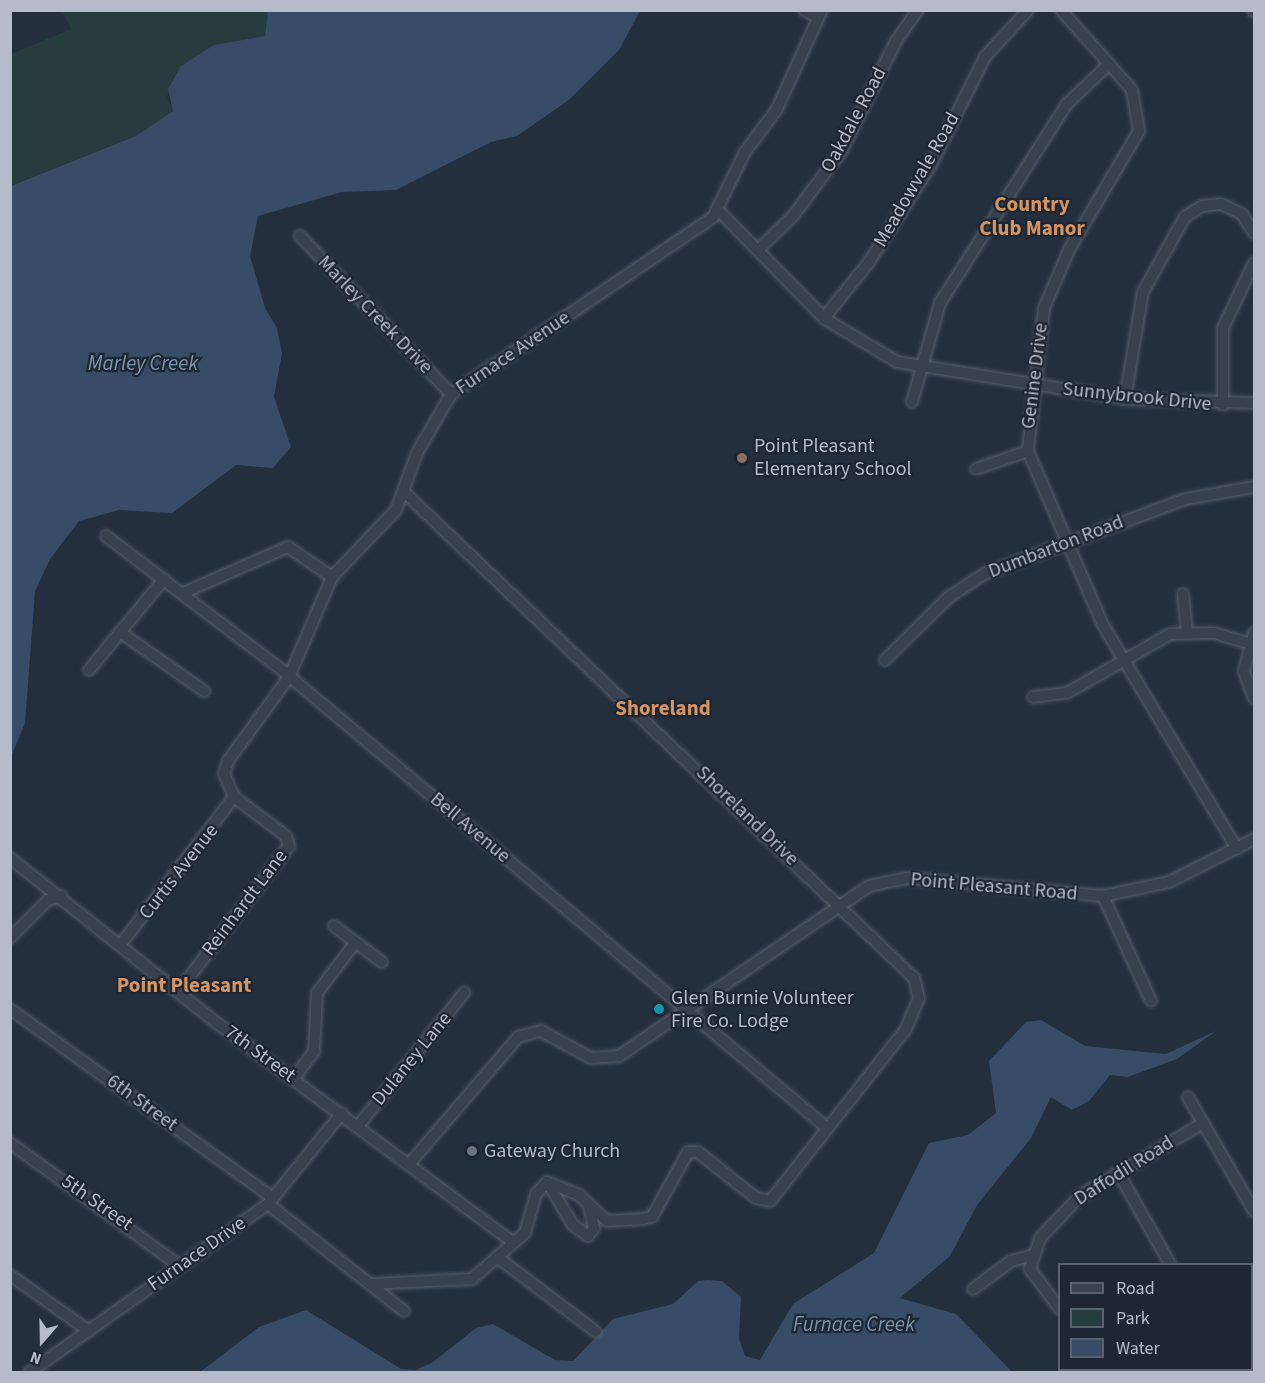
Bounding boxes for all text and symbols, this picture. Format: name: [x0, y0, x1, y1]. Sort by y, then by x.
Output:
street label: Oakdale Road: [816, 63, 892, 177]
street label: Meadowvale Road: [869, 108, 965, 252]
district label: Country Club Manor: [979, 191, 1085, 241]
street label: Marley Creek Drive: [312, 251, 438, 379]
street label: Furnace Avenue: [451, 306, 575, 400]
street label: Genine Drive: [1017, 322, 1053, 430]
water label: Marley Creek: [88, 350, 198, 376]
street label: Sunnybrook Drive: [1061, 377, 1213, 417]
place label: Point Pleasant Elementary School: [754, 434, 912, 481]
marker: Point Pleasant Elementary School: [735, 451, 749, 465]
street label: Dumbarton Road: [985, 510, 1127, 584]
district label: Shoreland: [615, 695, 711, 721]
street label: Shoreland Drive: [691, 761, 803, 871]
street label: Bell Avenue: [425, 787, 515, 869]
street label: Curtis Avenue: [134, 819, 224, 925]
street label: Reinhardt Lane: [197, 845, 293, 961]
street label: Point Pleasant Road: [910, 868, 1078, 906]
district label: Point Pleasant: [117, 972, 251, 998]
place label: Glen Burnie Volunteer Fire Co. Lodge: [671, 986, 854, 1033]
marker: Glen Burnie Volunteer Fire Co. Lodge: [652, 1002, 666, 1016]
street label: Dulaney Lane: [367, 1007, 457, 1111]
street label: 7th Street: [220, 1020, 300, 1088]
street label: 6th Street: [102, 1069, 182, 1137]
street label: Daffodil Road: [1070, 1131, 1178, 1211]
place label: Gateway Church: [484, 1139, 620, 1163]
marker: Gateway Church: [465, 1144, 479, 1158]
street label: 5th Street: [57, 1170, 137, 1236]
street label: Furnace Drive: [143, 1211, 251, 1297]
legend: [1058, 1263, 1253, 1371]
text: Road: [1116, 1276, 1155, 1301]
text: Park: [1116, 1306, 1150, 1331]
north arrow: [12, 1311, 72, 1371]
water label: Furnace Creek: [793, 1311, 915, 1337]
text: Water: [1116, 1336, 1160, 1361]
text: N: [27, 1346, 45, 1370]

